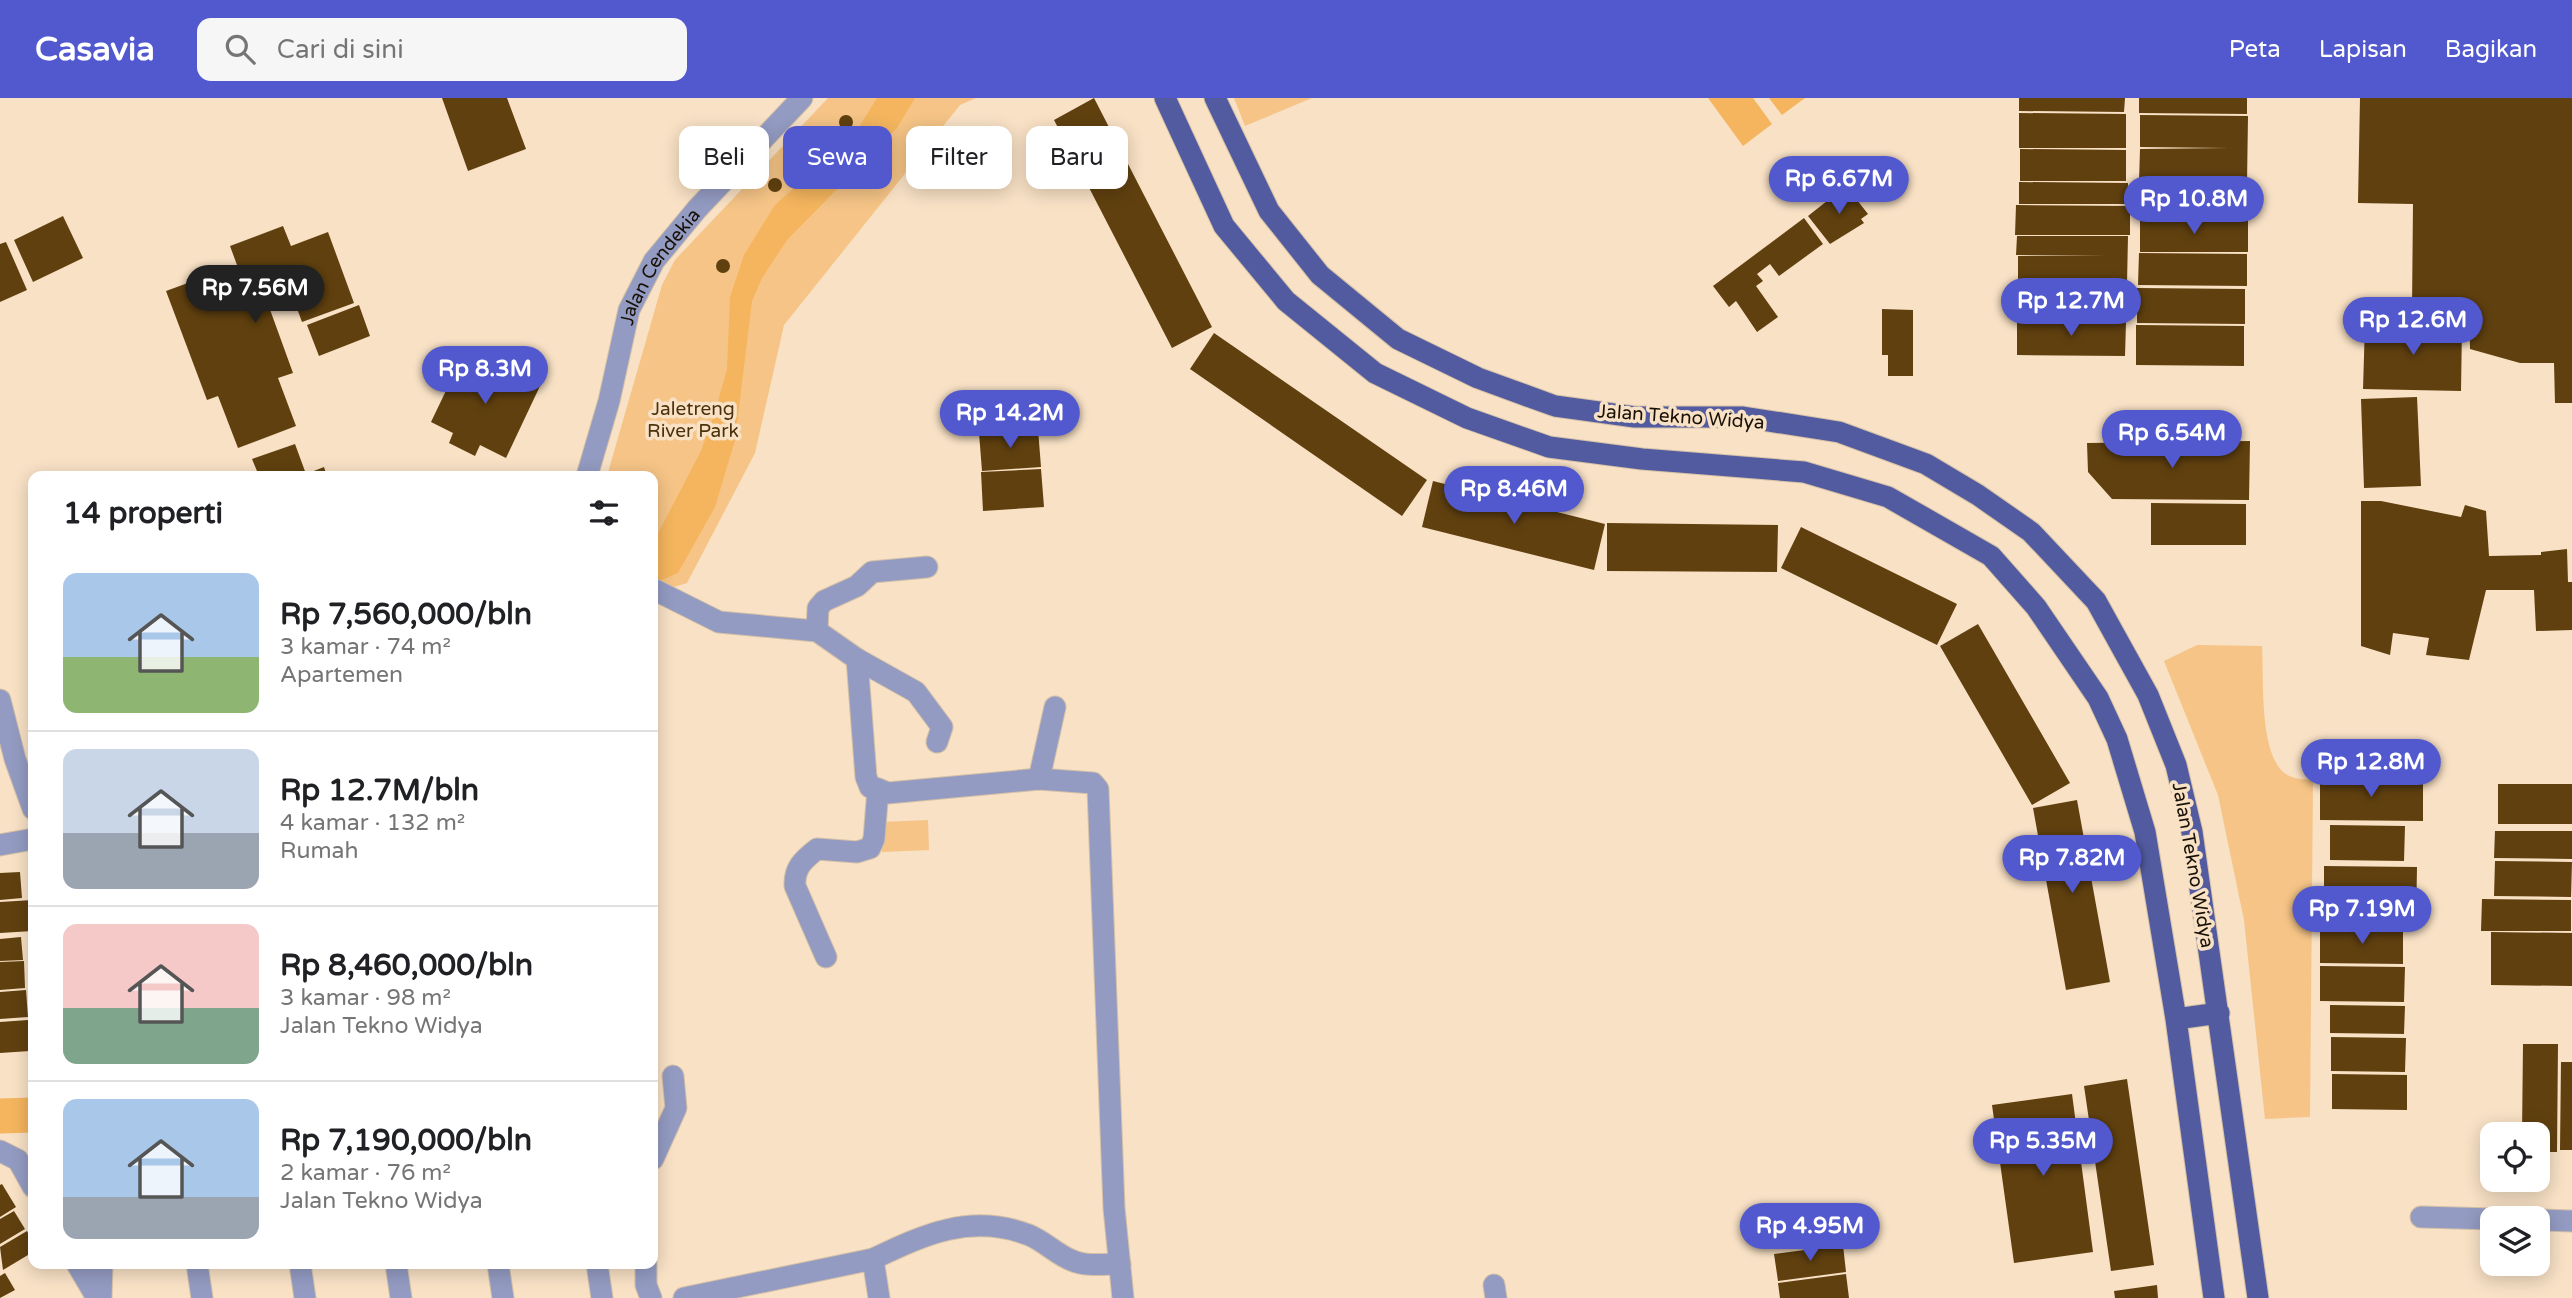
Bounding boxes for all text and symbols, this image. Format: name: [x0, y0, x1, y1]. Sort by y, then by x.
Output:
search box: [197, 18, 687, 81]
text: Casavia: [35, 30, 155, 69]
icon: search: [221, 30, 259, 68]
text: Cari di sini: [277, 34, 404, 65]
text: Peta: [2229, 35, 2281, 64]
text: Lapisan: [2319, 35, 2407, 64]
text: Bagikan: [2445, 35, 2537, 64]
chip: Beli: [679, 126, 769, 189]
chip: Sewa: [783, 126, 892, 189]
chip: Filter: [906, 126, 1012, 189]
chip: Baru: [1026, 126, 1128, 189]
pin: Rp 6.67M: [1767, 156, 1911, 216]
text: Rp 6.67M: [1785, 165, 1893, 193]
pin: Rp 10.8M: [2122, 176, 2266, 236]
text: Rp 10.8M: [2140, 185, 2248, 213]
street label: Jalan Cendekia: [616, 204, 705, 327]
pin: Rp 7.56M: [183, 266, 327, 325]
text: Rp 7.56M: [201, 274, 309, 302]
pin: Rp 12.7M: [1999, 278, 2143, 338]
text: Rp 12.7M: [2017, 287, 2125, 315]
pin: Rp 12.6M: [2341, 298, 2485, 357]
text: Rp 12.6M: [2359, 306, 2467, 334]
pin: Rp 8.3M: [420, 346, 550, 406]
text: Rp 8.3M: [438, 355, 532, 383]
pin: Rp 14.2M: [938, 390, 1082, 450]
park label: Jaletreng River Park: [647, 398, 739, 442]
text: Rp 14.2M: [956, 399, 1064, 427]
street label: Jalan Tekno Widya: [1597, 400, 1765, 434]
pin: Rp 6.54M: [2100, 410, 2244, 470]
text: Rp 6.54M: [2118, 419, 2226, 447]
pin: Rp 8.46M: [1442, 466, 1586, 526]
text: Rp 8.46M: [1460, 475, 1568, 503]
icon: filters: [585, 494, 623, 532]
text: 14 properti: [63, 495, 223, 532]
text: Rp 7,560,000/bln: [280, 596, 532, 633]
icon: home: [119, 601, 203, 685]
text: 3 kamar · 74 m²: [280, 633, 451, 661]
text: Apartemen: [280, 661, 403, 689]
pin: Rp 12.8M: [2299, 740, 2443, 799]
text: Rp 12.8M: [2317, 748, 2425, 776]
text: Rp 12.7M/bln: [280, 772, 479, 809]
icon: home: [119, 777, 203, 861]
street label: Jalan Tekno Widya: [2168, 781, 2218, 950]
text: 4 kamar · 132 m²: [280, 809, 465, 837]
pin: Rp 7.82M: [2000, 836, 2144, 895]
text: Rumah: [280, 837, 358, 865]
text: Rp 7.82M: [2018, 844, 2126, 872]
pin: Rp 7.19M: [2290, 886, 2434, 946]
text: Rp 7.19M: [2308, 895, 2416, 923]
text: Rp 8,460,000/bln: [280, 947, 533, 984]
icon: home: [119, 952, 203, 1036]
text: 3 kamar · 98 m²: [280, 984, 451, 1012]
text: Jalan Tekno Widya: [280, 1012, 483, 1040]
pin: Rp 5.35M: [1971, 1118, 2115, 1178]
text: Rp 7,190,000/bln: [280, 1122, 532, 1159]
map controls: [2480, 1122, 2550, 1276]
button: locate: [2480, 1122, 2550, 1192]
icon: home: [119, 1127, 203, 1211]
text: Rp 5.35M: [1989, 1127, 2097, 1155]
text: 2 kamar · 76 m²: [280, 1159, 451, 1187]
text: Jalan Tekno Widya: [280, 1187, 483, 1215]
pin: Rp 4.95M: [1738, 1204, 1882, 1263]
button: layers: [2480, 1206, 2550, 1276]
text: Rp 4.95M: [1756, 1212, 1864, 1240]

